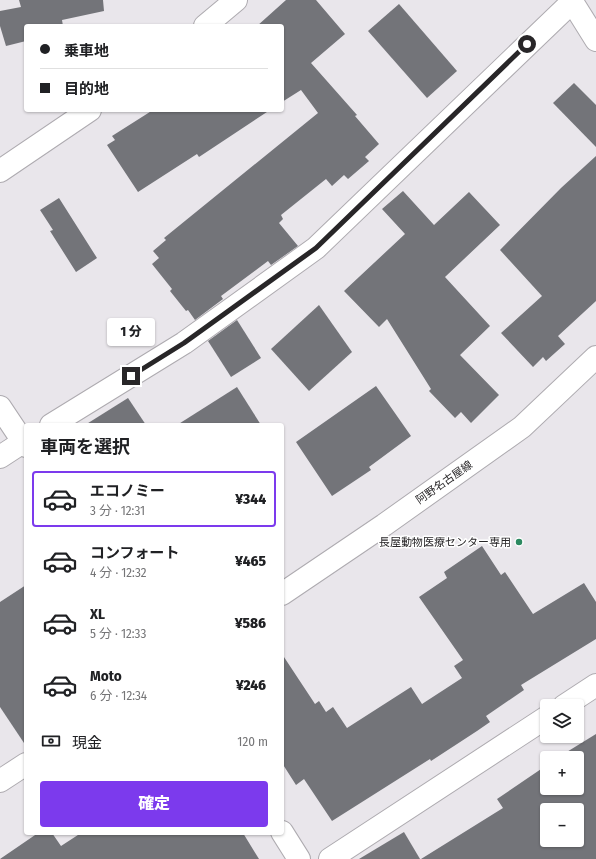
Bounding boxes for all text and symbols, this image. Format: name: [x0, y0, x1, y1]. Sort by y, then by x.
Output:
route start: [518, 35, 536, 53]
text: 乗車地: [64, 42, 109, 60]
text: 目的地: [64, 80, 109, 98]
callout: 1 分: [107, 318, 155, 346]
text: 1 分: [120, 324, 142, 339]
route end: [122, 367, 140, 385]
text: 車両を選択: [40, 436, 130, 458]
street label: 阿野名古屋線: [414, 458, 475, 507]
icon: car: [42, 481, 78, 517]
text: エコノミー: [90, 482, 165, 500]
text: ¥344: [235, 490, 266, 508]
text: 3 分 · 12:31: [90, 503, 145, 518]
place label: 長屋動物医療センター専用: [379, 536, 511, 549]
marker: 長屋動物医療センター専用: [514, 537, 524, 547]
icon: car: [42, 543, 78, 579]
text: コンフォート: [90, 544, 180, 562]
text: ¥465: [235, 552, 266, 570]
text: 4 分 · 12:32: [90, 565, 146, 580]
icon: car: [42, 605, 78, 641]
text: XL: [90, 605, 105, 623]
text: ¥586: [235, 614, 266, 632]
text: 5 分 · 12:33: [90, 626, 146, 641]
icon: car: [42, 667, 78, 703]
text: Moto: [90, 667, 122, 685]
text: ¥246: [236, 676, 266, 694]
text: 6 分 · 12:34: [90, 688, 147, 703]
map controls: [540, 699, 584, 847]
button: layers: [540, 699, 584, 743]
icon: cash: [40, 730, 62, 752]
text: 現金: [72, 734, 102, 752]
text: 120 m: [237, 734, 268, 749]
button: +: [540, 751, 584, 795]
button: 確定: [40, 781, 268, 827]
button: −: [540, 803, 584, 847]

